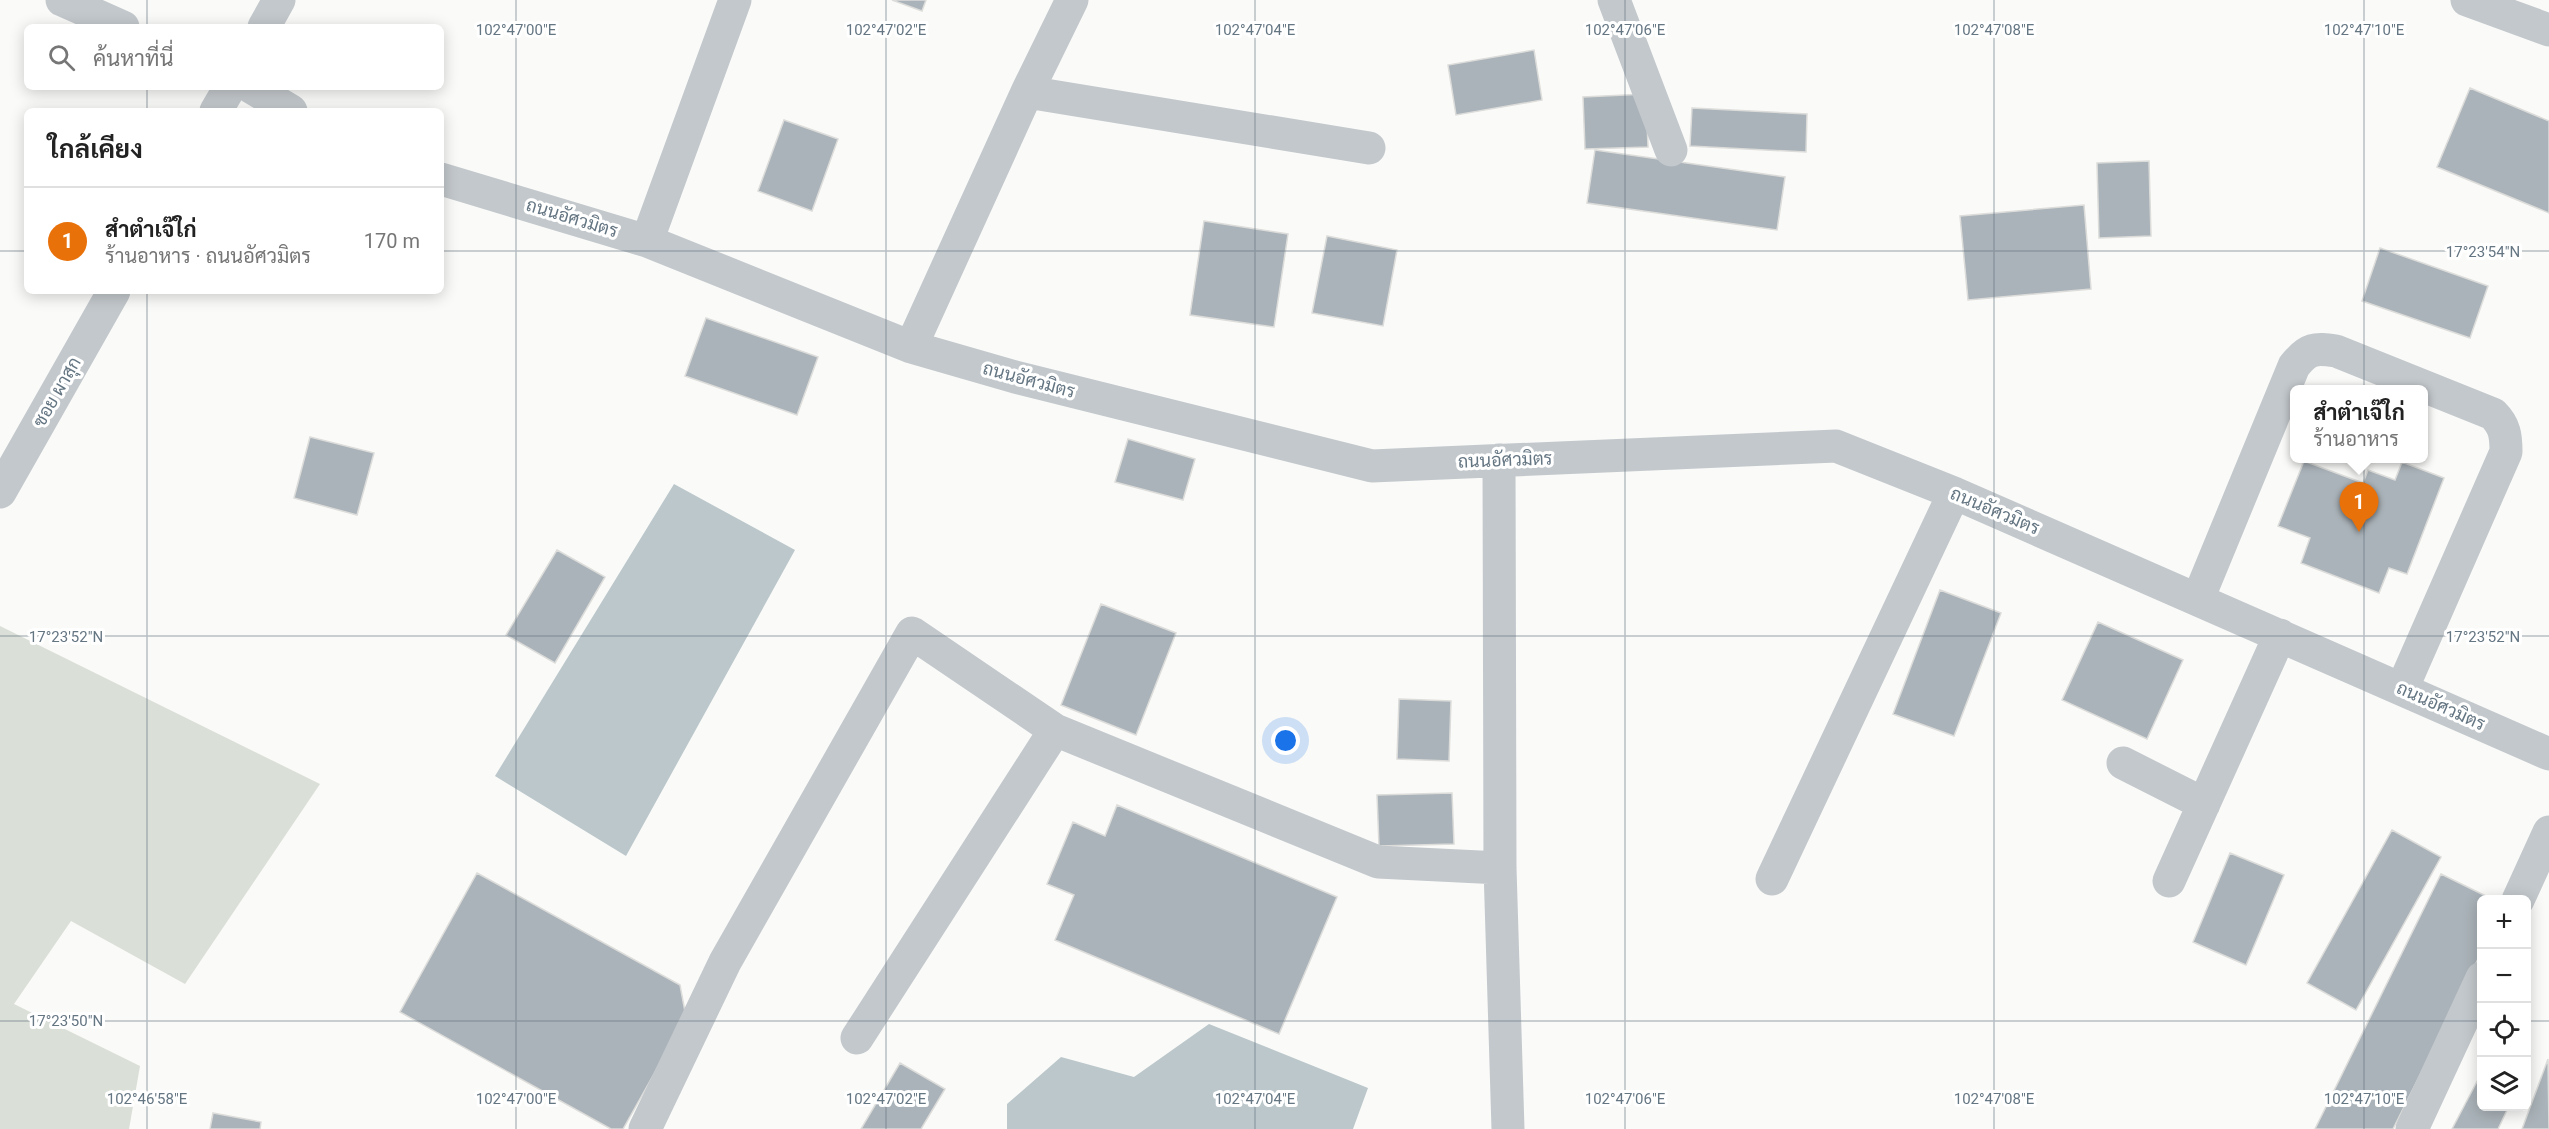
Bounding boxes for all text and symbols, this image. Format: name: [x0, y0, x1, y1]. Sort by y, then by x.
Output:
text: 102°47'00"E: [476, 21, 557, 39]
text: 102°47'02"E: [846, 21, 927, 39]
text: 102°47'04"E: [1215, 21, 1296, 39]
text: 102°47'06"E: [1585, 21, 1666, 39]
text: 102°47'08"E: [1954, 21, 2035, 39]
text: 102°47'10"E: [2324, 21, 2405, 39]
search box: [24, 24, 444, 90]
icon: search: [45, 41, 78, 74]
text: ค้นหาที่นี่: [93, 46, 173, 71]
text: ใกล้เคียง: [48, 134, 143, 164]
street label: ถนนอัศวมิตร: [524, 194, 621, 241]
text: สำตำเจ๊ใก่: [105, 217, 197, 242]
text: 1: [62, 229, 73, 253]
text: 170 m: [364, 229, 420, 253]
text: 17°23'54"N: [2446, 243, 2520, 261]
text: ร้านอาหาร · ถนนอัศวมิตร: [105, 244, 311, 268]
street label: ซอย ผาสุก: [28, 353, 87, 431]
street label: ถนนอัศวมิตร: [981, 357, 1078, 402]
popup: [2290, 385, 2428, 463]
text: สำตำเจ๊ใก่: [2313, 400, 2405, 425]
text: ร้านอาหาร: [2313, 427, 2399, 451]
street label: ถนนอัศวมิตร: [1457, 447, 1553, 472]
street label: ถนนอัศวมิตร: [1948, 482, 2043, 539]
pin: 1: [2340, 482, 2378, 532]
text: 17°23'52"N: [29, 628, 103, 646]
text: 17°23'52"N: [2446, 628, 2520, 646]
street label: ถนนอัศวมิตร: [2394, 677, 2489, 735]
your location: [1271, 726, 1300, 755]
map controls: [2477, 895, 2531, 1111]
button: +: [2477, 895, 2531, 949]
button: −: [2477, 949, 2531, 1003]
button: locate: [2477, 1003, 2531, 1057]
text: 17°23'50"N: [29, 1012, 103, 1030]
button: layers: [2477, 1057, 2531, 1111]
text: 102°46'58"E: [107, 1090, 188, 1108]
text: 102°47'00"E: [476, 1090, 557, 1108]
text: 102°47'02"E: [846, 1090, 927, 1108]
text: 102°47'04"E: [1215, 1090, 1296, 1108]
text: 102°47'06"E: [1585, 1090, 1666, 1108]
text: 102°47'08"E: [1954, 1090, 2035, 1108]
text: 102°47'10"E: [2324, 1090, 2405, 1108]

